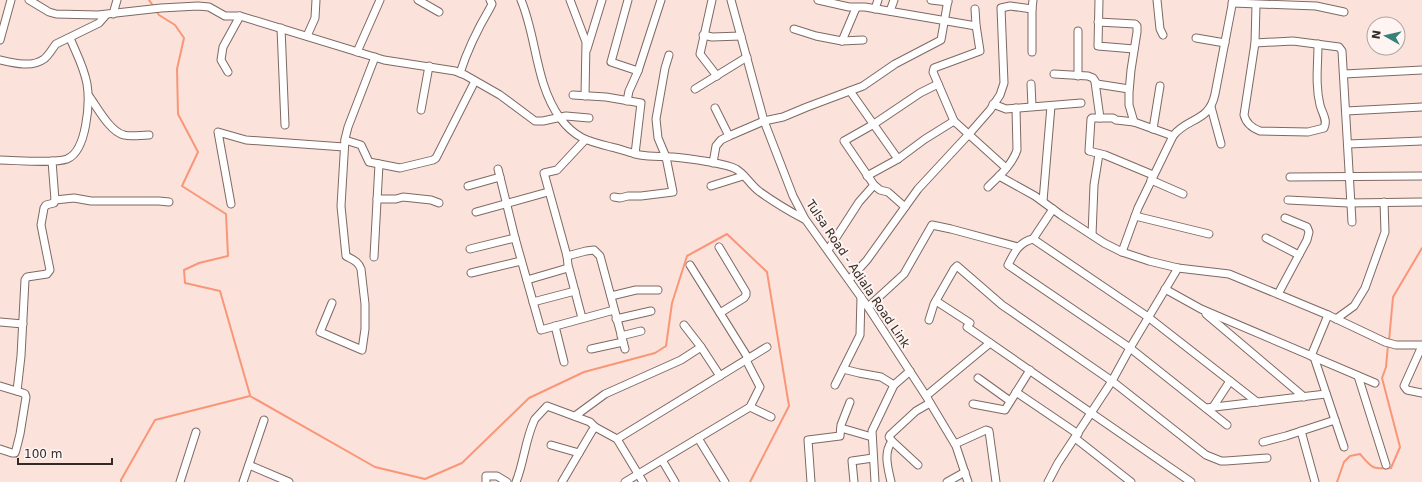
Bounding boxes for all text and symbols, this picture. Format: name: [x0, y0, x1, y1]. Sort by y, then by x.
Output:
north arrow: [1366, 16, 1406, 56]
text: N: [1370, 29, 1384, 40]
street label: Tulsa Road - Adiala Road Link: [803, 197, 913, 351]
scale bar: [18, 440, 112, 466]
text: 100 m: [24, 447, 62, 461]

